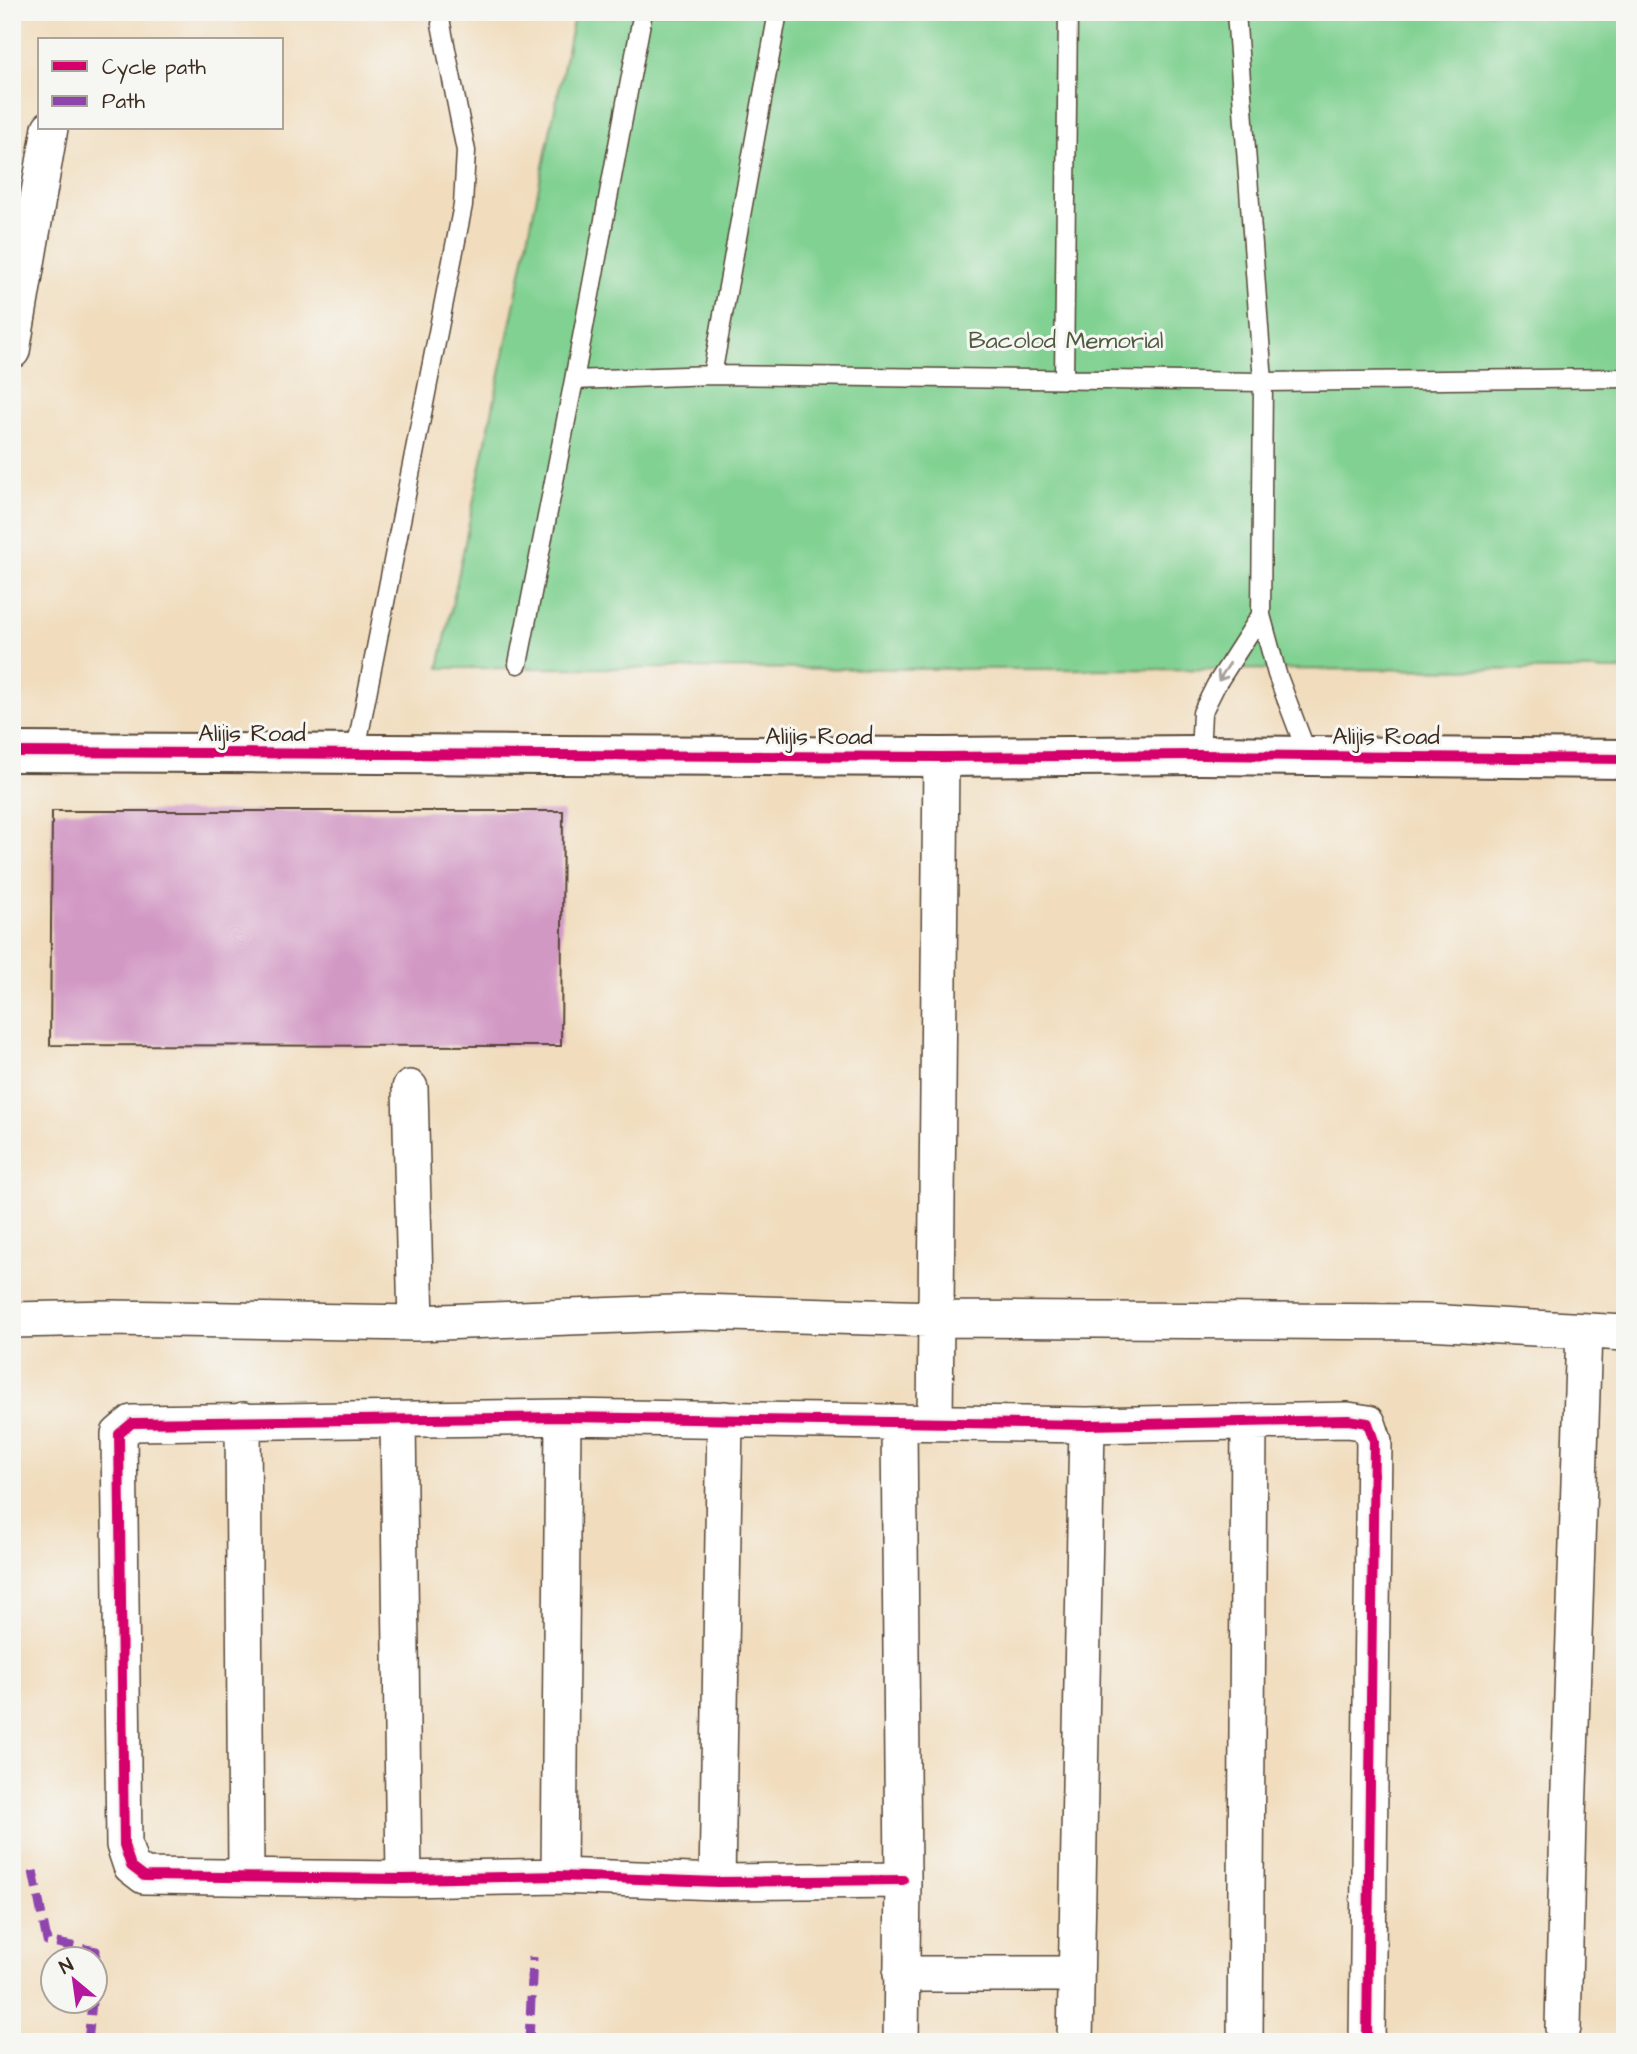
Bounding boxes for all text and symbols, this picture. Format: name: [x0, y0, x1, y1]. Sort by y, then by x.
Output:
legend: [38, 38, 284, 130]
text: Cycle path: [102, 53, 207, 84]
text: Path: [102, 87, 146, 116]
park label: Bacolod Memorial: [968, 324, 1164, 358]
one-way arrow: [1217, 662, 1231, 682]
street label: Alijis Road: [198, 717, 306, 751]
street label: Alijis Road: [765, 720, 873, 754]
street label: Alijis Road: [1332, 720, 1440, 754]
north arrow: [38, 1946, 108, 2016]
text: N: [55, 1952, 78, 1981]

